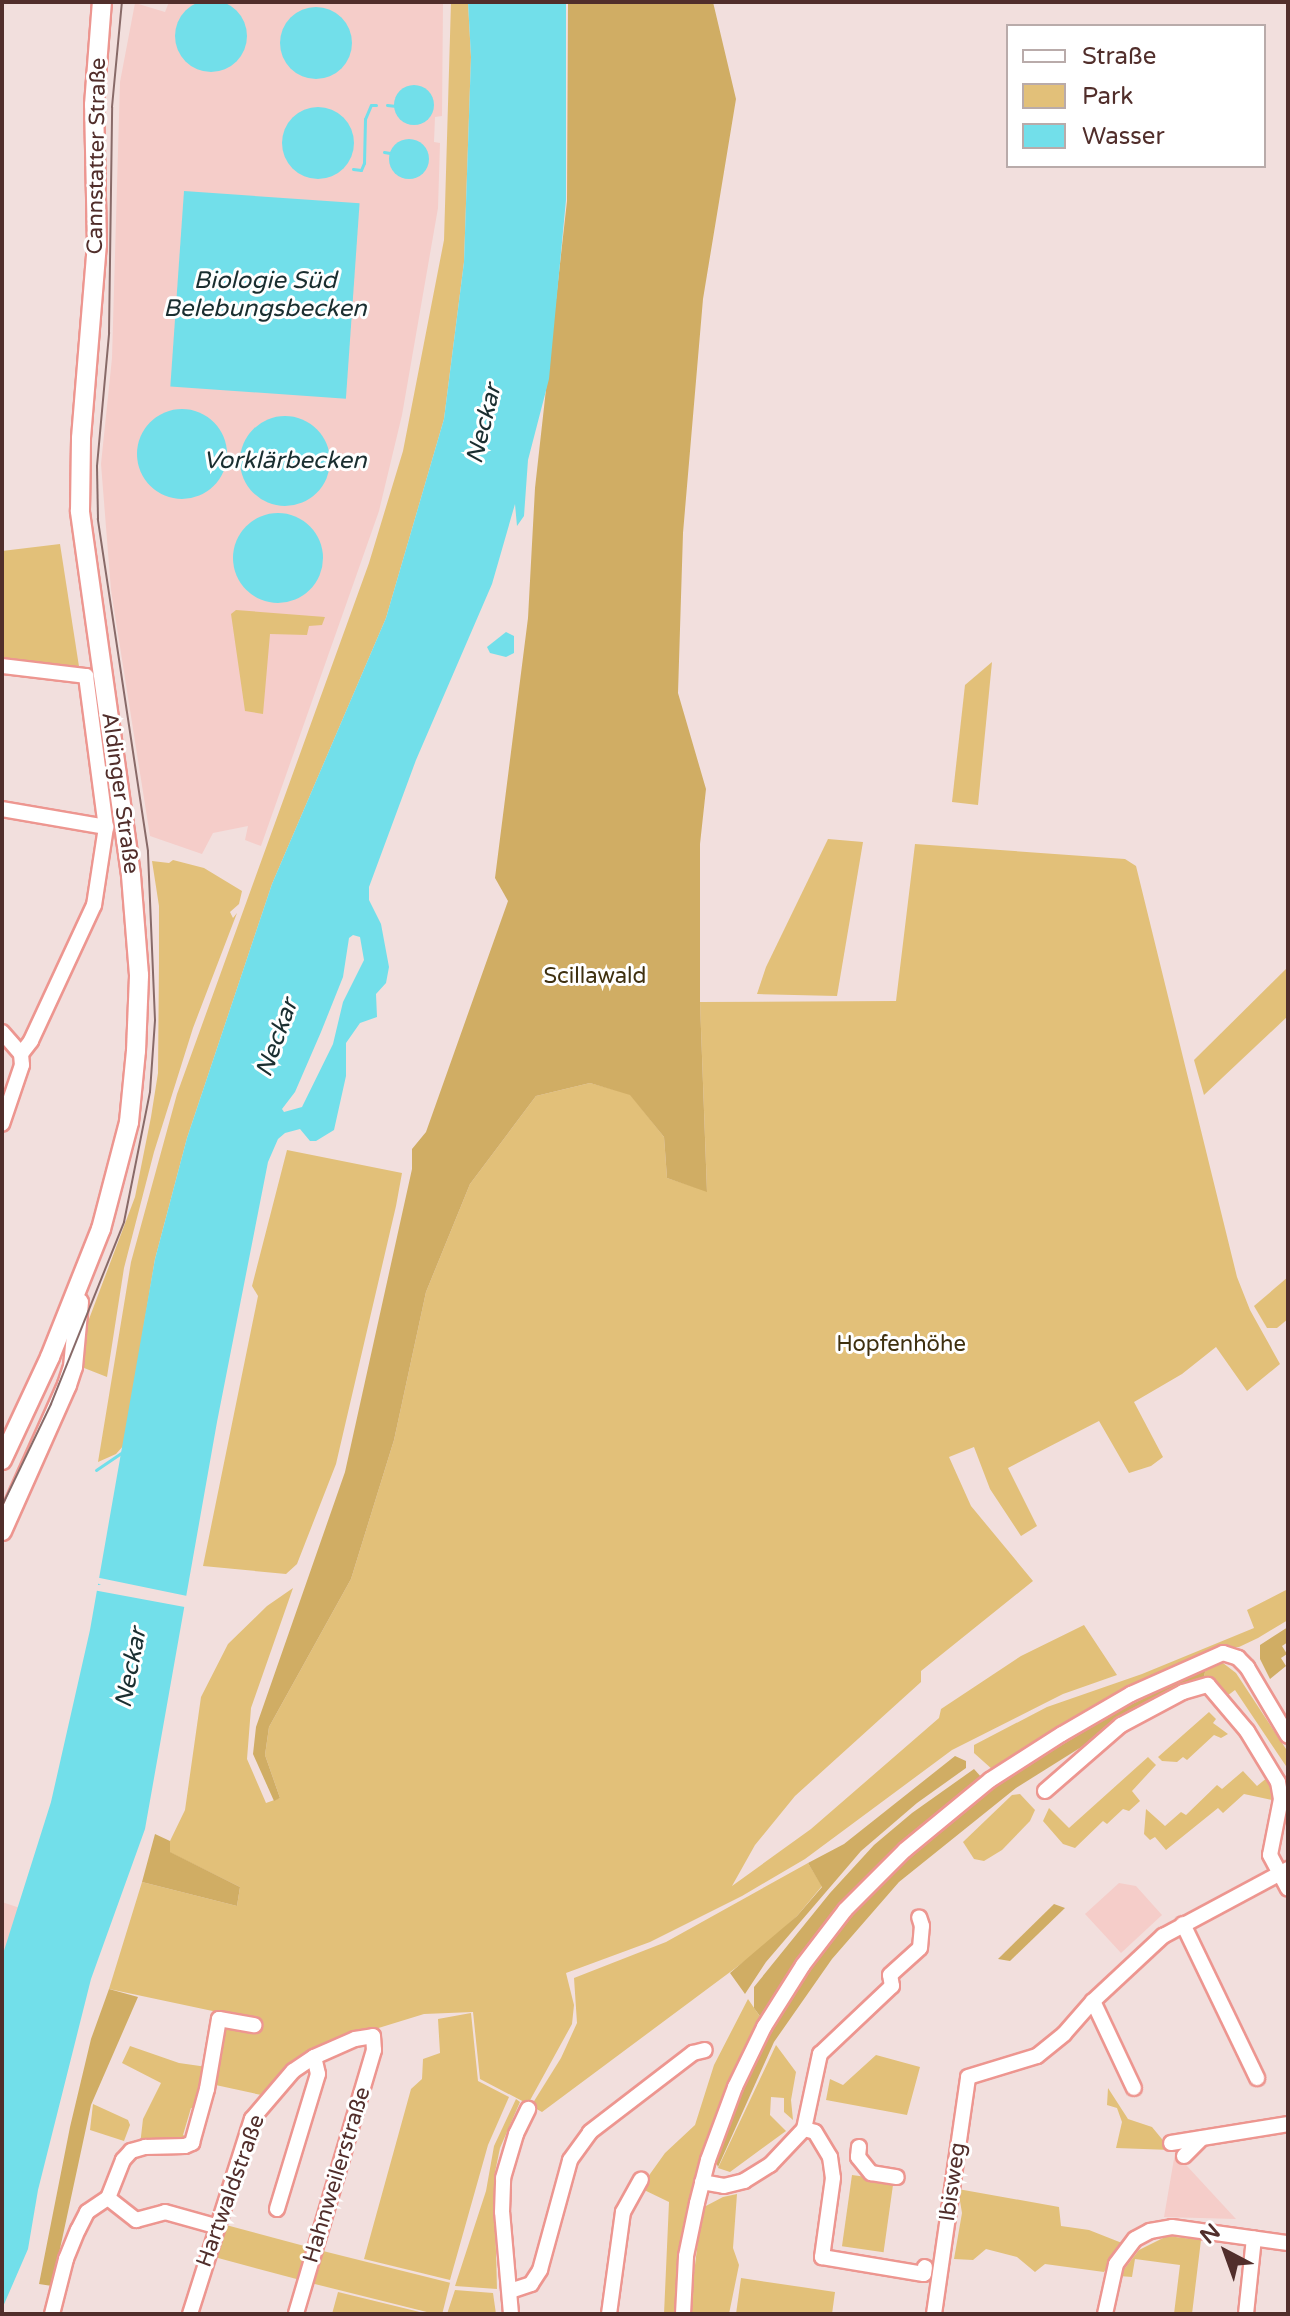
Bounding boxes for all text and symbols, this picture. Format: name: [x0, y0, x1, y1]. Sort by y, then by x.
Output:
legend: [1006, 24, 1266, 168]
text: Straße: [1082, 42, 1156, 71]
street label: Cannstatter Straße: [82, 57, 112, 255]
text: Park: [1082, 82, 1133, 111]
text: Wasser: [1082, 122, 1165, 151]
water label: Biologie Süd Belebungsbecken: [163, 267, 367, 323]
water label: Neckar: [460, 381, 508, 467]
water label: Vorklärbecken: [203, 447, 367, 475]
street label: Aldinger Straße: [96, 710, 144, 876]
park label: Scillawald: [544, 964, 646, 990]
water label: Neckar: [250, 995, 304, 1081]
park label: Hopfenhöhe: [836, 1332, 966, 1358]
water label: Neckar: [109, 1626, 153, 1710]
street label: Hahnweilerstraße: [298, 2084, 376, 2266]
street label: Hartwaldstraße: [191, 2111, 271, 2271]
street label: Ibisweg: [934, 2141, 972, 2223]
north arrow: [1186, 2212, 1266, 2292]
text: N: [1195, 2218, 1225, 2250]

